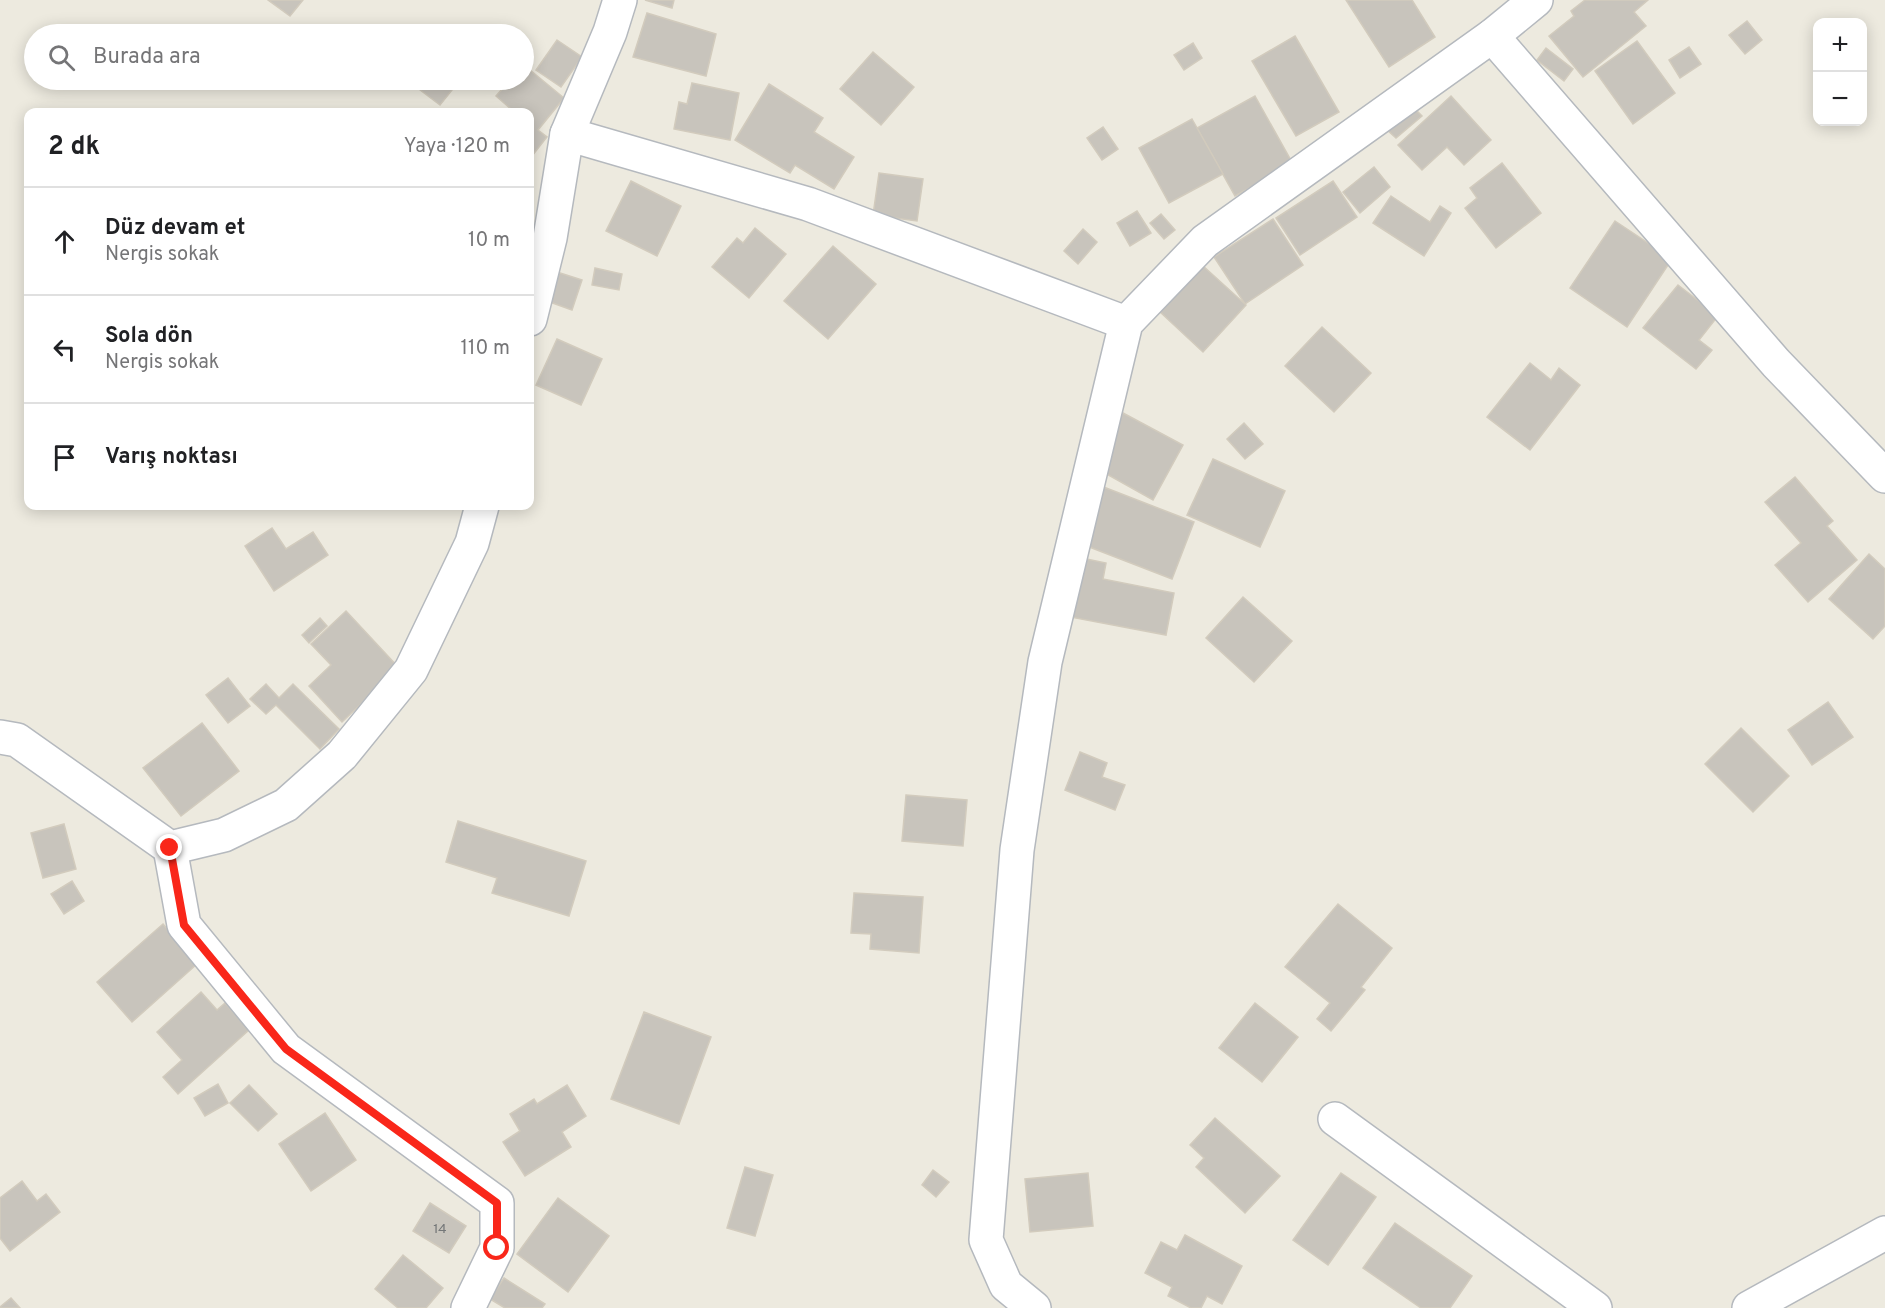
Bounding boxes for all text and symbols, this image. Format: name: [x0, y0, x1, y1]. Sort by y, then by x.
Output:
map controls: [1813, 18, 1867, 126]
button: +: [1813, 18, 1867, 72]
search box: [24, 24, 534, 90]
icon: search: [45, 41, 78, 74]
text: Burada ara: [93, 44, 201, 71]
button: −: [1813, 72, 1867, 126]
text: 2 dk: [48, 131, 100, 164]
text: Yaya · 120 m: [404, 134, 510, 160]
text: Düz devam et: [105, 215, 245, 242]
icon: ahead: [48, 225, 81, 258]
text: 10 m: [468, 228, 510, 254]
text: Nergis sokak: [105, 242, 219, 268]
text: Sola dön: [105, 323, 193, 350]
icon: left: [48, 333, 81, 366]
text: 110 m: [461, 336, 510, 362]
text: Nergis sokak: [105, 350, 219, 376]
icon: arrive: [48, 441, 81, 474]
text: Varış noktası: [105, 444, 238, 471]
route end: [156, 834, 182, 860]
house number: 14: [433, 1221, 447, 1238]
route start: [483, 1234, 509, 1260]

